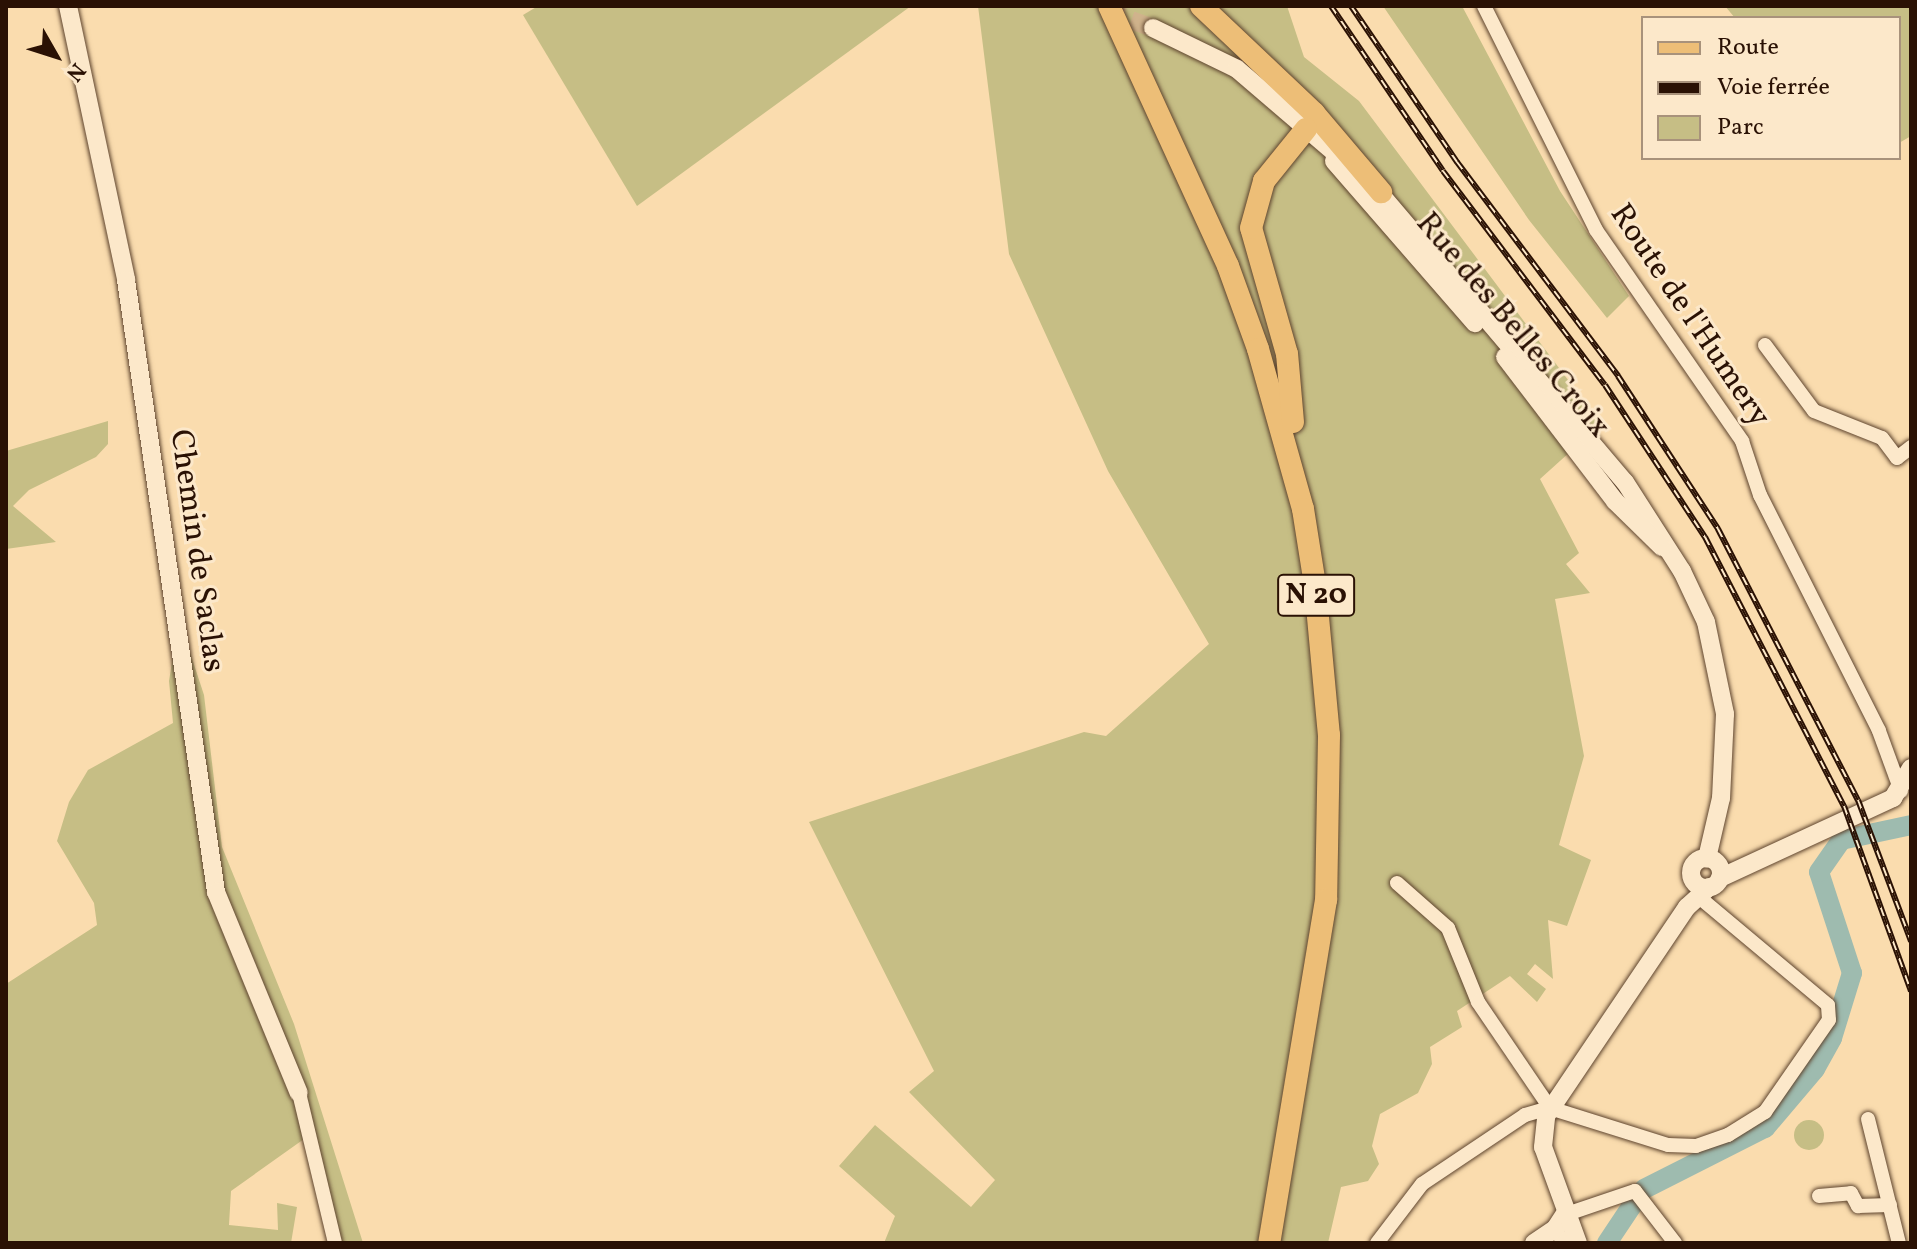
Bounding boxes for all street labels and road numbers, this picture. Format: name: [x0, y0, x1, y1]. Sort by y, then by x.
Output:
street label: Route de l'Humery: [1600, 197, 1778, 435]
street label: Rue des Belles Croix: [1407, 206, 1617, 446]
street label: Chemin de Saclas: [160, 427, 232, 675]
road number: N 20: [1276, 569, 1356, 621]

